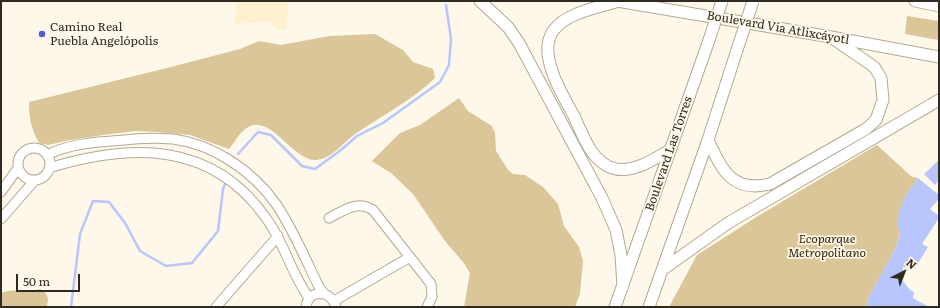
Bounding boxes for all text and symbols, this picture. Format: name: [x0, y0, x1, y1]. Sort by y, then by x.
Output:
street label: Boulevard Vía Atlixcáyotl: [706, 8, 850, 48]
place label: Camino Real Puebla Angelópolis: [50, 20, 158, 48]
marker: Camino Real Puebla Angelópolis: [37, 29, 47, 39]
street label: Boulevard Las Torres: [643, 95, 695, 213]
park label: Ecoparque Metropolitano: [788, 232, 866, 260]
north arrow: [884, 252, 924, 292]
text: N: [903, 254, 921, 272]
scale bar: [18, 266, 82, 292]
text: 50 m: [23, 272, 50, 290]

